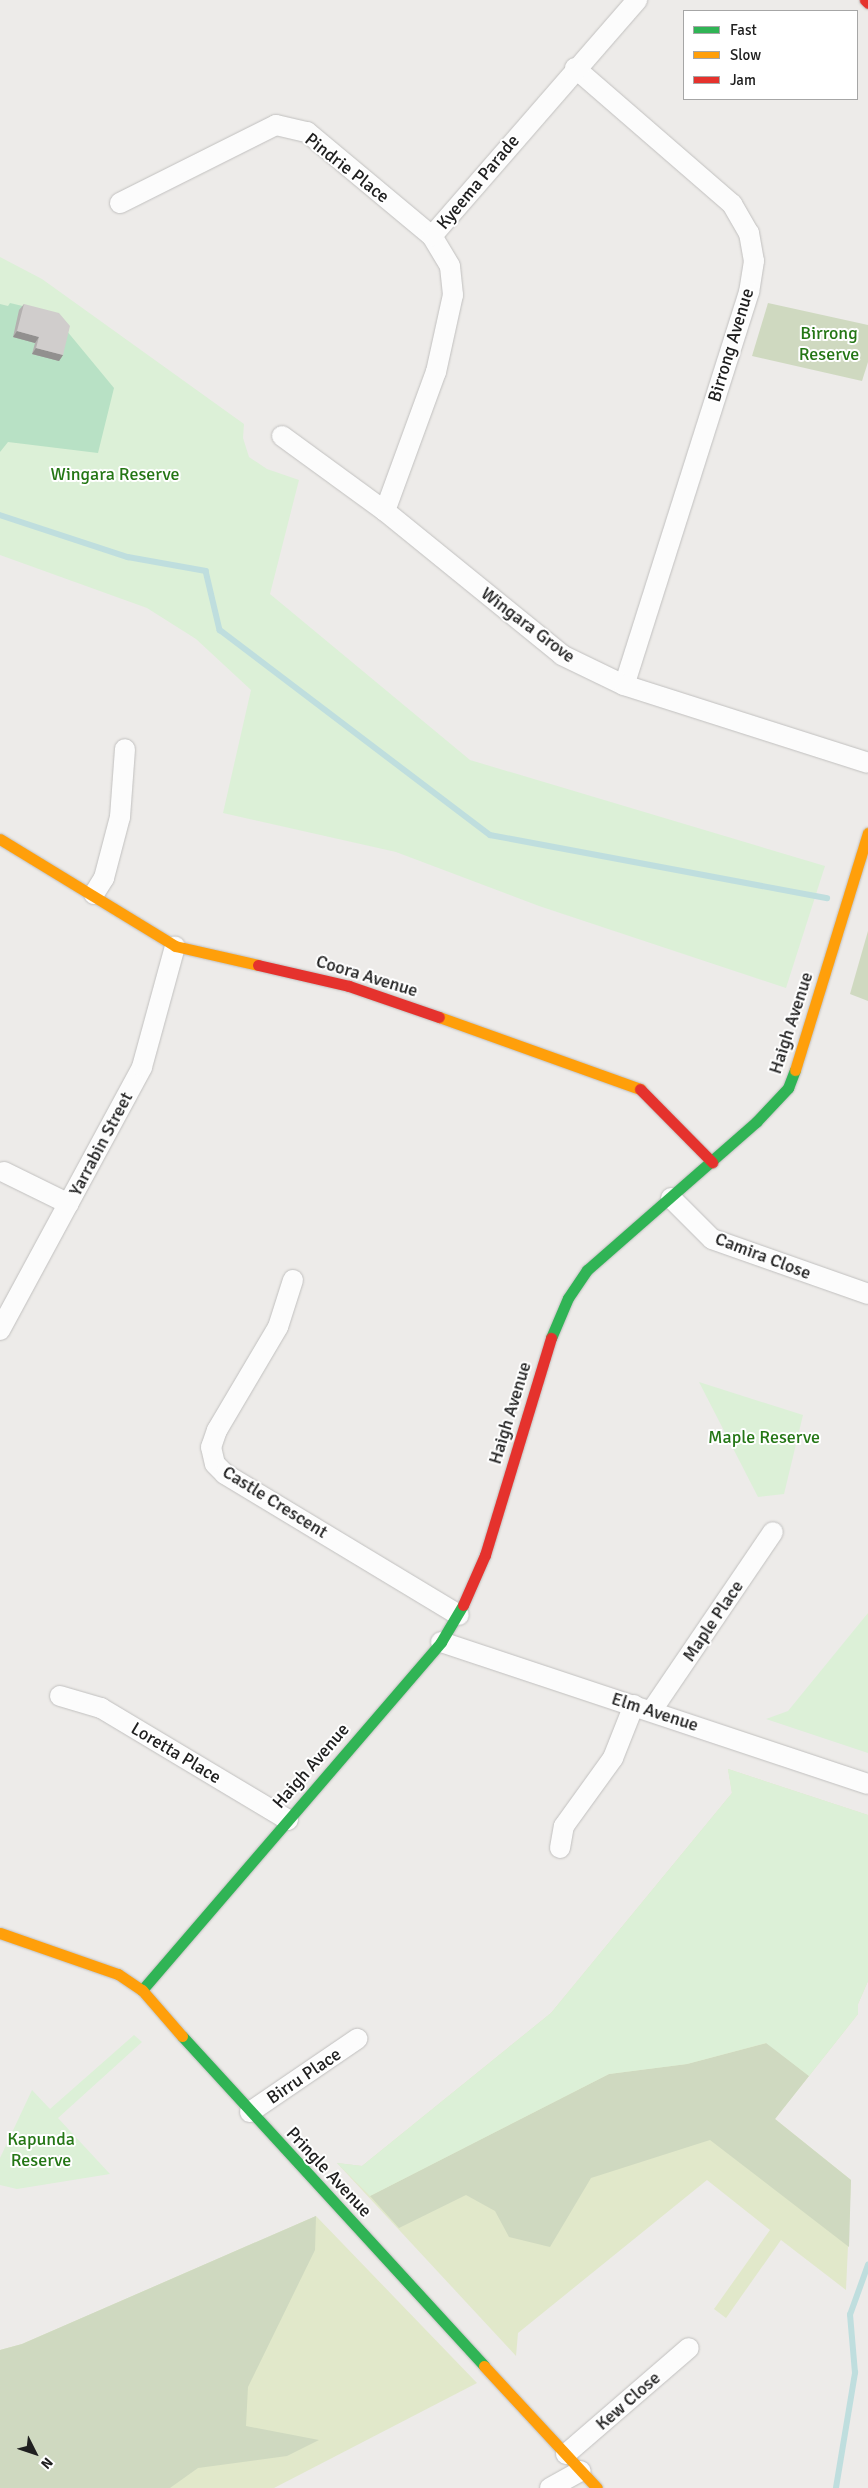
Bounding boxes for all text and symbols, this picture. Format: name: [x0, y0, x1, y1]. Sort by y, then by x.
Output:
legend: [683, 10, 858, 100]
text: Fast: [730, 21, 757, 39]
text: Slow: [730, 46, 761, 64]
text: Jam: [730, 71, 756, 89]
street label: Pindrie Place: [300, 128, 394, 208]
street label: Kyeema Parade: [432, 130, 524, 234]
street label: Birrong Avenue: [703, 286, 759, 404]
park label: Birrong Reserve: [799, 323, 859, 366]
park label: Wingara Reserve: [51, 463, 179, 485]
street label: Wingara Grove: [477, 583, 579, 667]
street label: Coora Avenue: [313, 950, 421, 1002]
street label: Haigh Avenue: [764, 969, 818, 1077]
street label: Yarrabin Street: [65, 1088, 137, 1200]
street label: Camira Close: [712, 1228, 814, 1284]
street label: Haigh Avenue: [484, 1359, 536, 1467]
park label: Maple Reserve: [708, 1426, 820, 1448]
street label: Castle Crescent: [219, 1461, 331, 1543]
street label: Maple Place: [678, 1576, 748, 1666]
street label: Elm Avenue: [609, 1688, 701, 1736]
street label: Loretta Place: [127, 1718, 225, 1788]
street label: Haigh Avenue: [268, 1719, 354, 1813]
street label: Birru Place: [263, 2043, 345, 2109]
street label: Pringle Avenue: [282, 2122, 376, 2222]
park label: Kapunda Reserve: [7, 2129, 75, 2172]
street label: Kew Close: [591, 2367, 665, 2435]
north arrow: [10, 2428, 60, 2478]
text: N: [37, 2454, 56, 2472]

